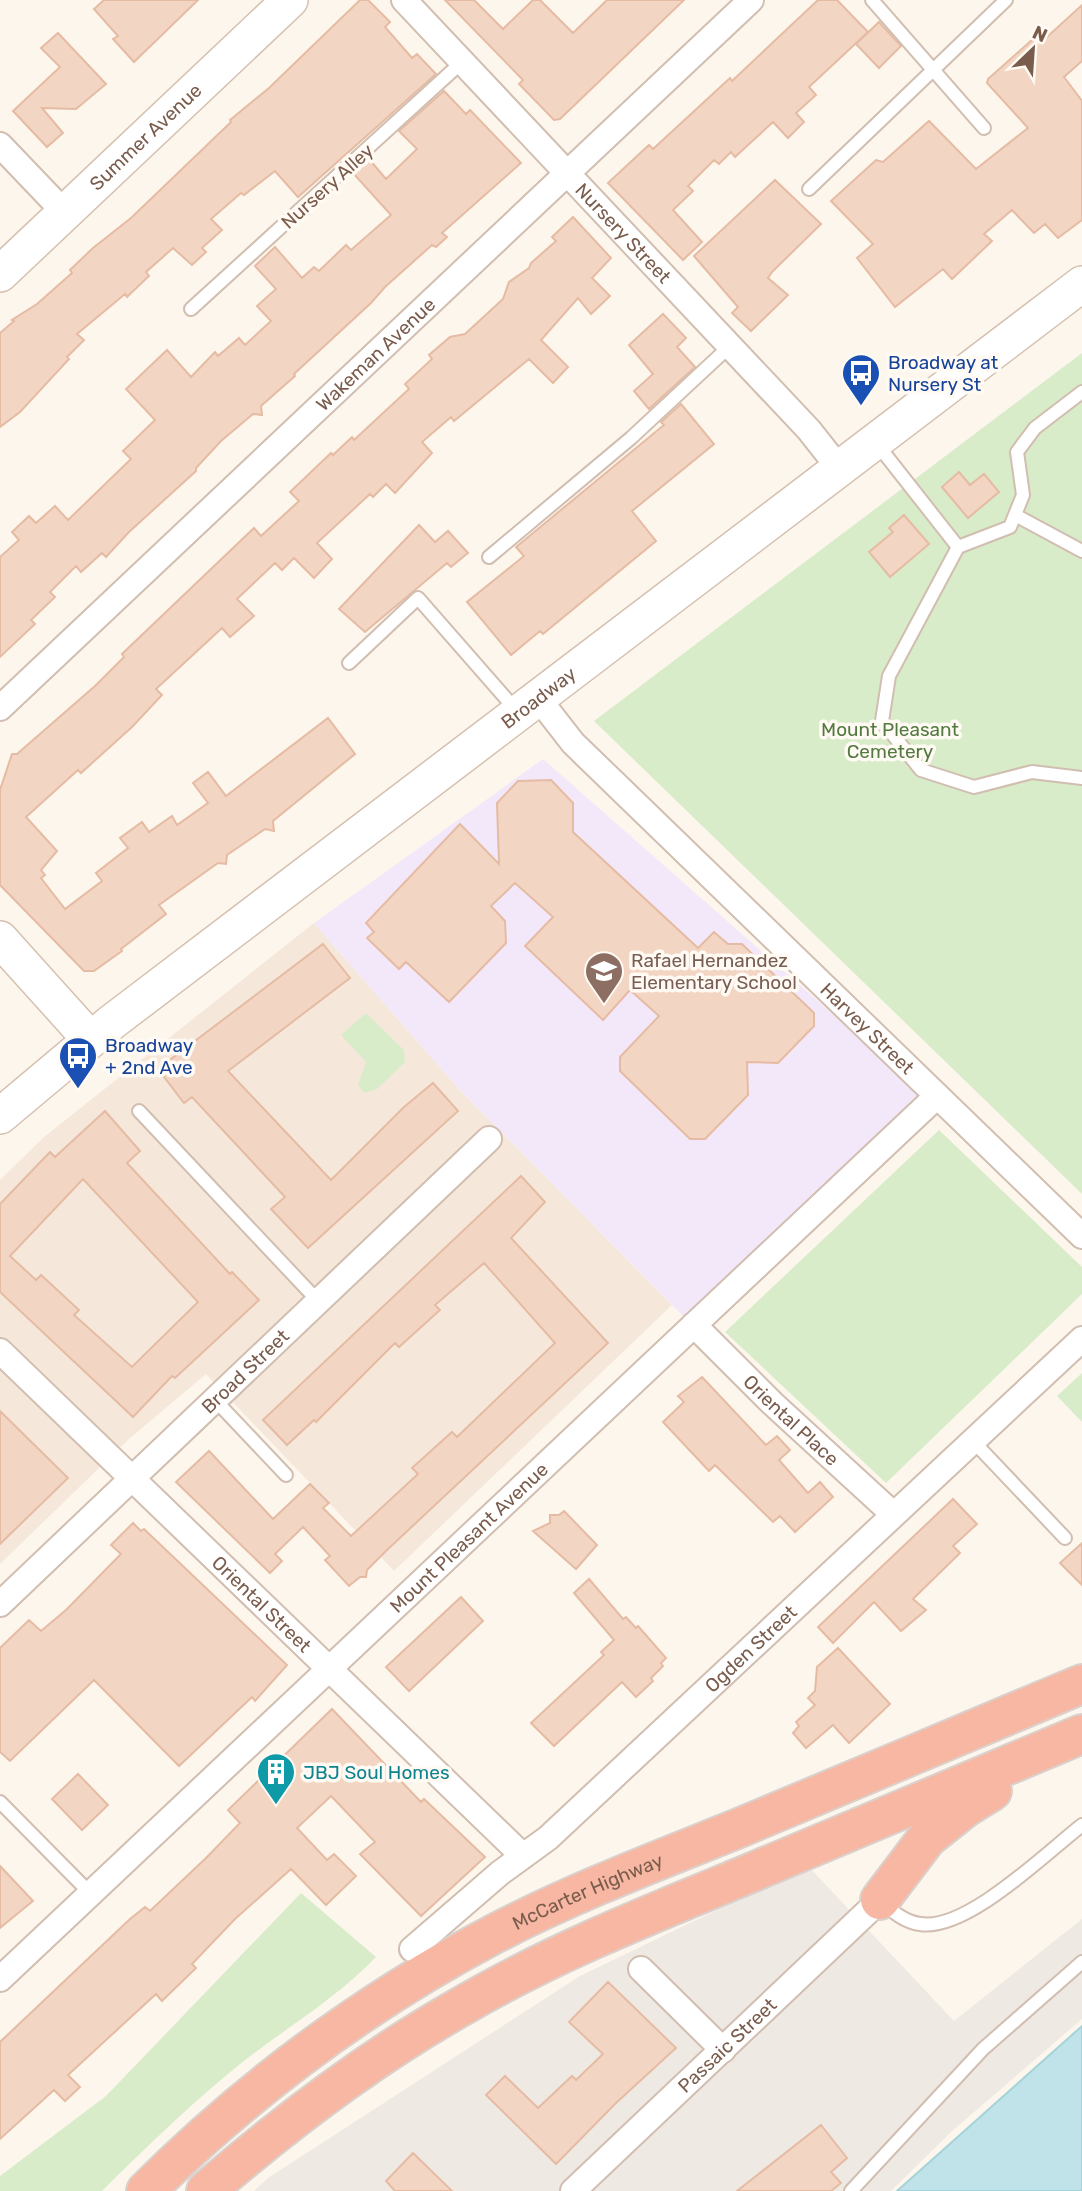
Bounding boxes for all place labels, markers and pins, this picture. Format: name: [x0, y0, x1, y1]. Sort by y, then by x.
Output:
place label: Broadway at Nursery St: [888, 351, 999, 396]
bus stop icon: Broadway at Nursery St: [840, 352, 882, 407]
place label: Rafael Hernandez Elementary School: [631, 949, 797, 994]
school or university icon: Rafael Hernandez Elementary School: [583, 950, 625, 1005]
place label: Broadway + 2nd Ave: [105, 1034, 193, 1079]
bus stop icon: Broadway + 2nd Ave: [57, 1035, 99, 1090]
building icon: JBJ Soul Homes: [255, 1751, 297, 1806]
place label: JBJ Soul Homes: [303, 1761, 450, 1784]

